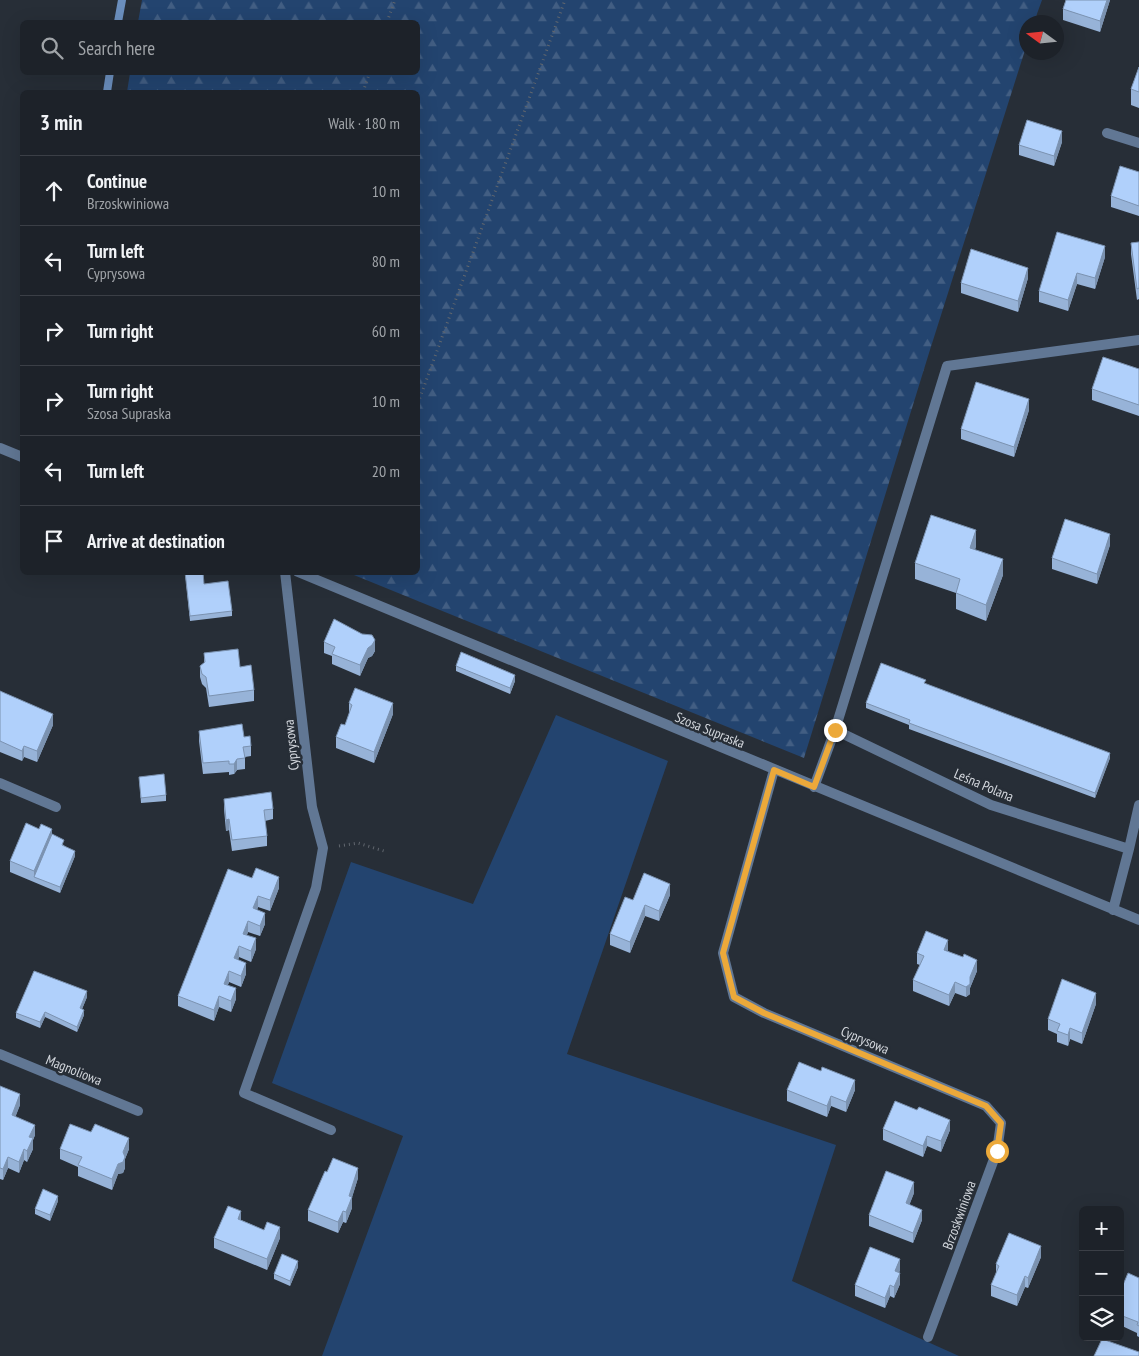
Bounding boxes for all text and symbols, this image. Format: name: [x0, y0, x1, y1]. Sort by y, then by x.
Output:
north arrow: [1019, 15, 1064, 60]
search box: [20, 20, 420, 75]
icon: search: [38, 34, 66, 62]
text: Search here: [78, 36, 155, 60]
text: 3 min: [40, 109, 82, 136]
text: Walk · 180 m: [328, 113, 400, 133]
text: Continue: [87, 169, 147, 193]
icon: ahead: [40, 177, 68, 205]
text: 10 m: [372, 181, 400, 201]
text: Brzoskwiniowa: [87, 193, 169, 213]
text: Turn left: [87, 239, 144, 263]
icon: left: [40, 247, 68, 275]
text: 80 m: [372, 251, 400, 271]
text: Cyprysowa: [87, 263, 145, 283]
icon: right: [40, 317, 68, 345]
text: Turn right: [87, 319, 153, 343]
text: 60 m: [372, 321, 400, 341]
text: Turn right: [87, 379, 153, 403]
icon: right: [40, 387, 68, 415]
text: 10 m: [372, 391, 400, 411]
text: Szosa Supraska: [87, 403, 171, 423]
icon: left: [40, 457, 68, 485]
text: Turn left: [87, 459, 144, 483]
text: 20 m: [372, 461, 400, 481]
icon: arrive: [40, 527, 68, 555]
text: Arrive at destination: [87, 529, 225, 553]
street label: Szosa Supraska: [673, 708, 747, 752]
street label: Cyprysowa: [279, 719, 303, 771]
route end: [824, 719, 847, 742]
street label: Leśna Polana: [951, 764, 1017, 806]
street label: Cyprysowa: [838, 1022, 892, 1058]
street label: Magnoliowa: [43, 1051, 105, 1089]
route start: [986, 1140, 1009, 1163]
street label: Brzoskwiniowa: [938, 1178, 980, 1252]
map controls: [1079, 1206, 1124, 1341]
button: +: [1079, 1206, 1124, 1251]
button: −: [1079, 1251, 1124, 1296]
button: layers: [1079, 1296, 1124, 1341]

